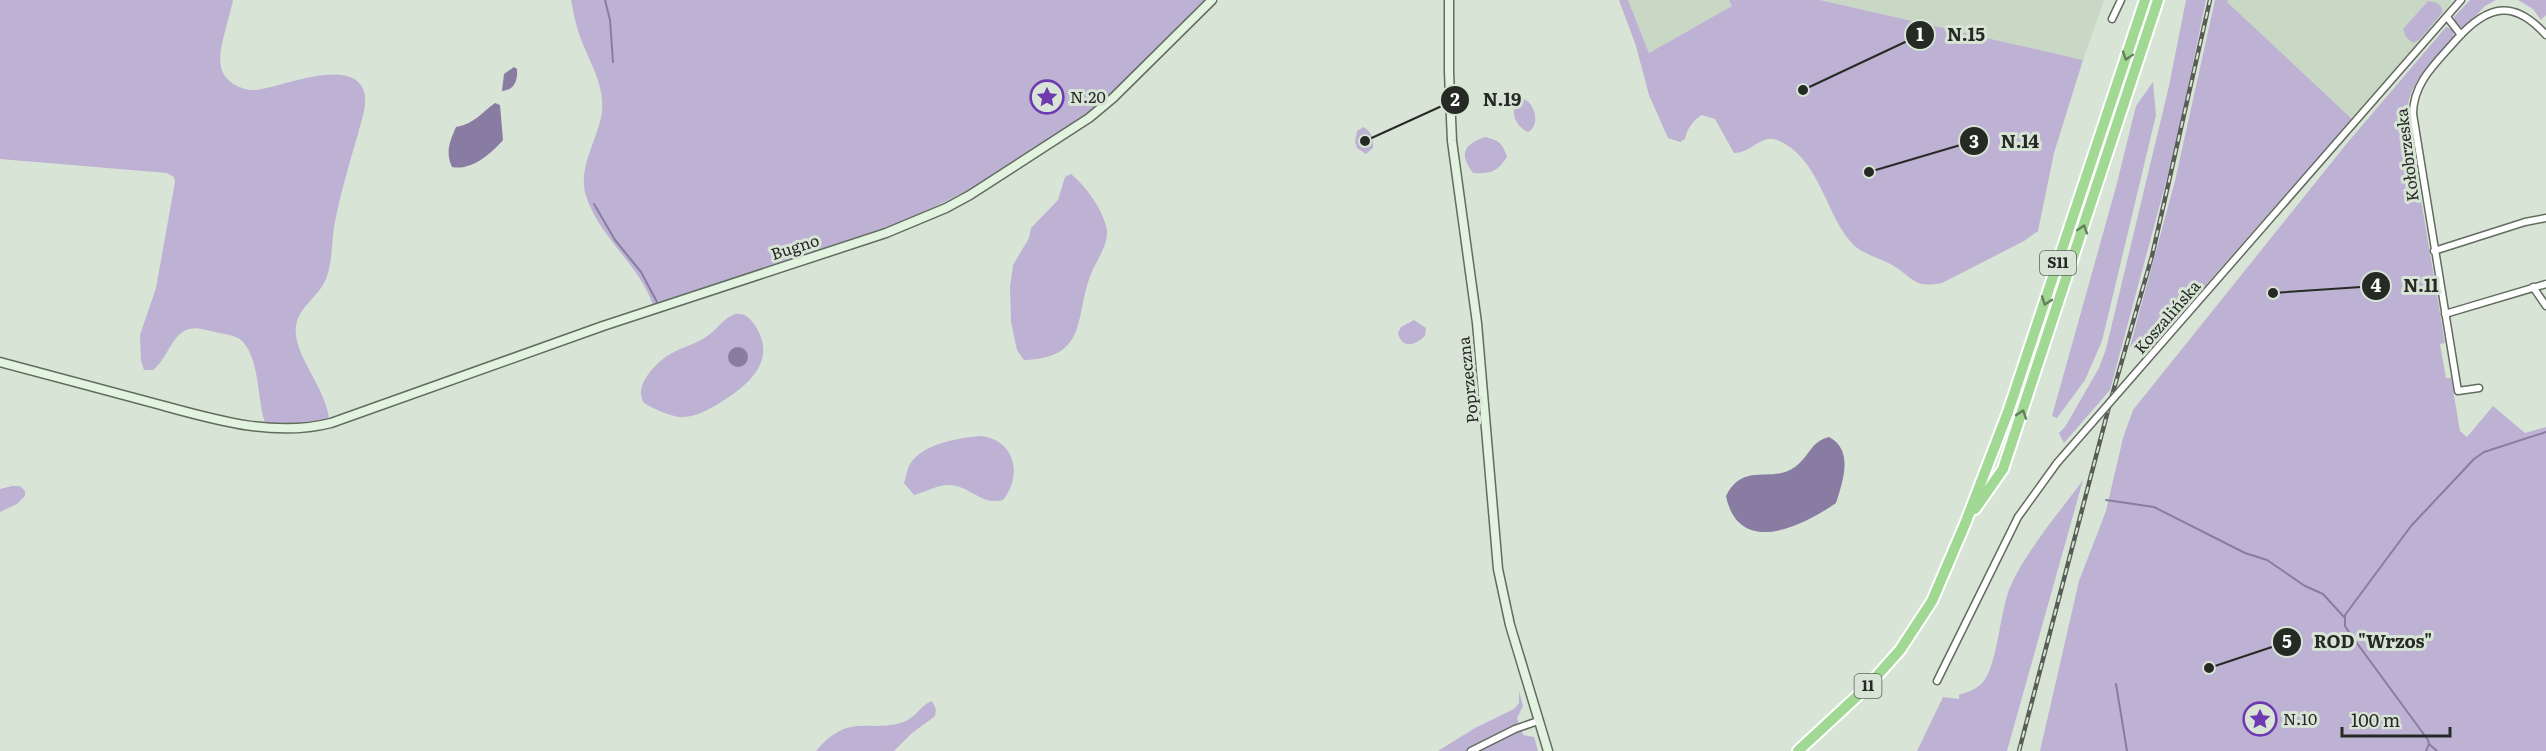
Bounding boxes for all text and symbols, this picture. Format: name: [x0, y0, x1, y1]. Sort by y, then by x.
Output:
callout: N.15: [1905, 17, 1997, 53]
text: 1: [1916, 20, 1924, 47]
text: N.15: [1947, 20, 1985, 47]
one-way arrow: [2121, 50, 2134, 61]
place icon: N.20: [1029, 79, 1065, 115]
callout: N.19: [1440, 82, 1533, 118]
place label: N.20: [1070, 84, 1106, 108]
text: 2: [1450, 85, 1460, 112]
text: N.19: [1483, 85, 1521, 112]
street label: Kołobrzeska: [2388, 107, 2424, 203]
callout: N.14: [1959, 123, 2051, 159]
text: 3: [1969, 127, 1979, 154]
text: N.14: [2001, 127, 2039, 154]
one-way arrow: [2076, 224, 2089, 235]
street label: Bugno: [767, 227, 822, 265]
road number: S11: [2040, 251, 2076, 275]
callout: N.11: [2361, 268, 2451, 304]
text: 4: [2371, 271, 2382, 298]
text: N.11: [2403, 271, 2439, 298]
street label: Koszalińska: [2127, 274, 2205, 359]
one-way arrow: [2040, 295, 2053, 306]
street label: Poprzeczna: [1450, 335, 1483, 425]
one-way arrow: [2015, 409, 2028, 420]
callout: ROD "Wrzos": [2272, 624, 2444, 660]
text: 5: [2282, 627, 2292, 654]
text: ROD "Wrzos": [2314, 627, 2432, 654]
road number: 11: [1854, 674, 1882, 698]
scale bar: [2342, 700, 2450, 738]
place icon: N.10: [2242, 701, 2278, 737]
place label: N.10: [2283, 706, 2317, 730]
text: 100 m: [2351, 706, 2400, 733]

